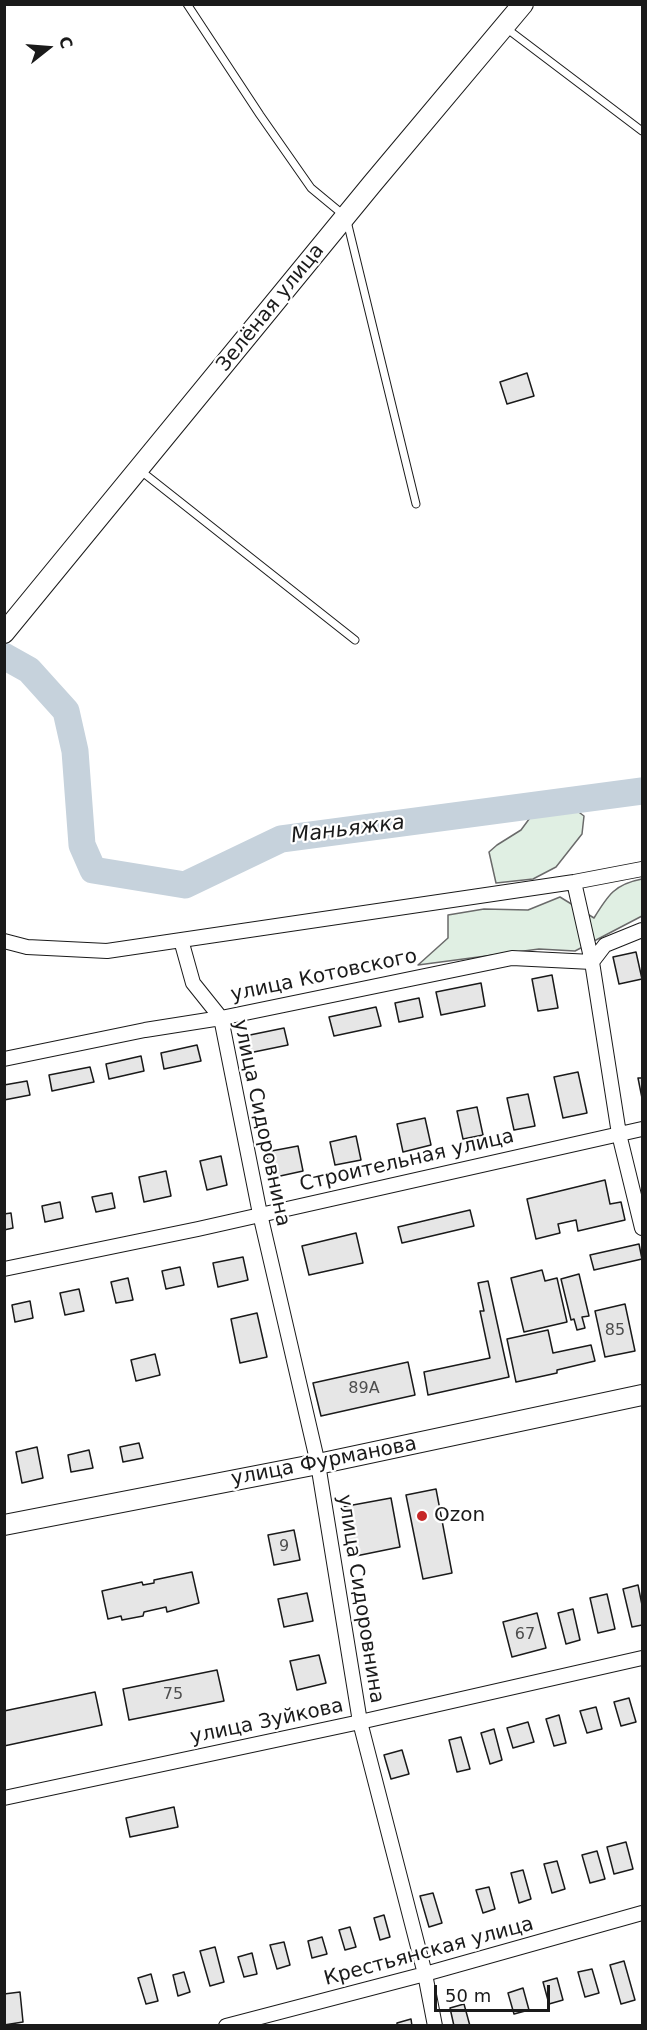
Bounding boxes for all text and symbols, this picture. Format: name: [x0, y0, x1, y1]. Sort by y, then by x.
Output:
north arrow: [18, 18, 78, 78]
text: С: [55, 34, 76, 51]
street label: Зелёная улица: [212, 239, 330, 377]
water label: Маньяжка: [290, 811, 406, 849]
street label: улица Котовского: [229, 945, 419, 1007]
street label: улица Сидоровнина: [227, 1017, 295, 1229]
street label: Строительная улица: [297, 1125, 517, 1197]
house number: 85: [605, 1321, 625, 1341]
house number: 89А: [348, 1379, 380, 1399]
street label: улица Фурманова: [229, 1432, 419, 1492]
street label: улица Сидоровнина: [332, 1493, 388, 1705]
place label: Ozon: [434, 1504, 485, 1528]
marker: Ozon: [415, 1509, 429, 1523]
house number: 9: [279, 1537, 289, 1557]
house number: 67: [515, 1625, 535, 1645]
house number: 75: [163, 1685, 183, 1705]
street label: улица Зуйкова: [188, 1694, 346, 1750]
street label: Крестьянская улица: [322, 1912, 536, 1992]
scale bar: [437, 1973, 552, 2011]
text: 50 m: [445, 1985, 491, 2006]

